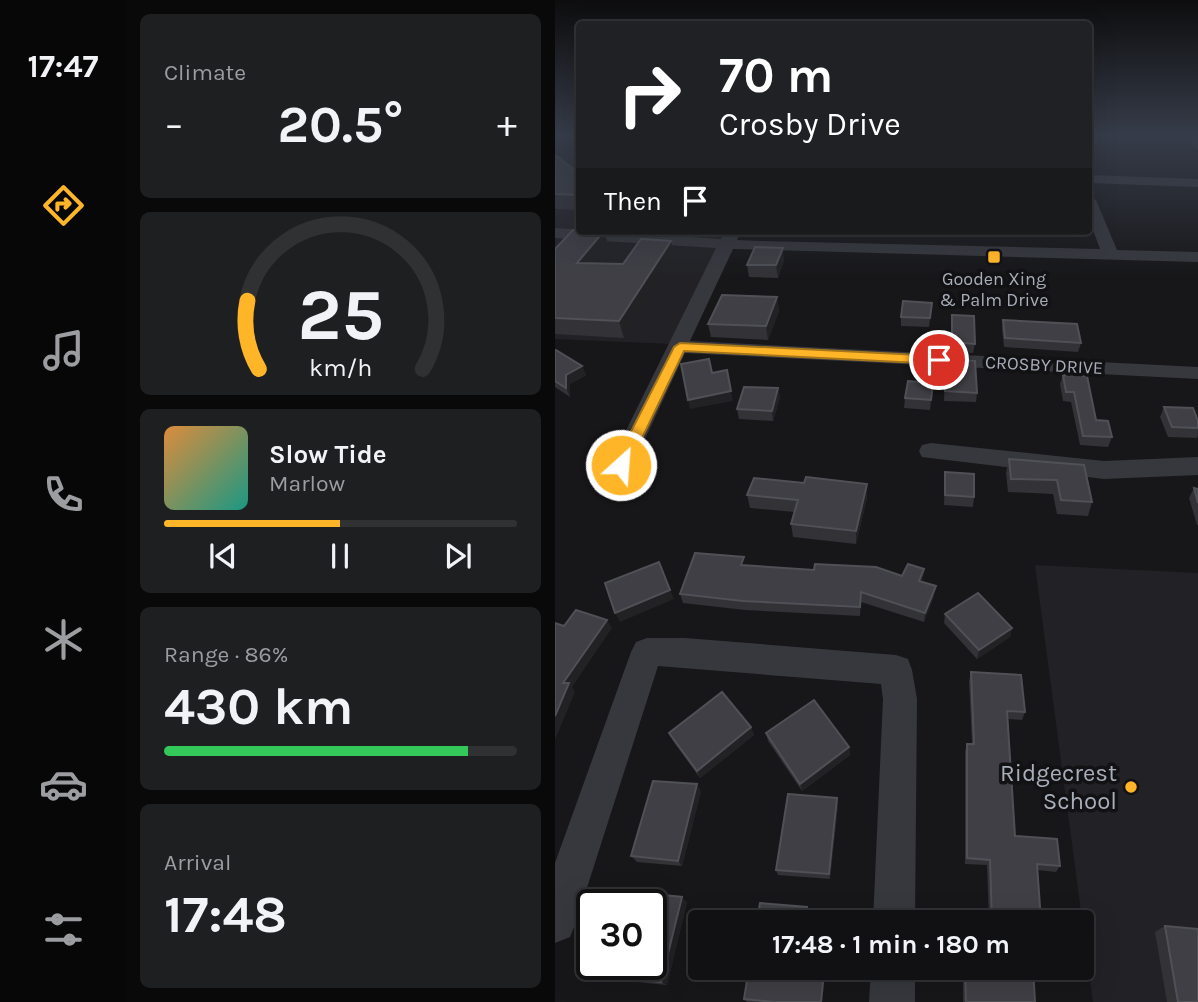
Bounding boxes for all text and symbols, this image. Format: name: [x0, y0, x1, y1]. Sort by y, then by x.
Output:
text: 70 m: [719, 47, 833, 104]
text: 17:47: [28, 48, 98, 85]
icon: right: [604, 49, 695, 140]
text: Climate: [164, 59, 246, 86]
text: 20.5°: [278, 94, 404, 155]
text: −: [164, 102, 184, 147]
text: +: [497, 102, 517, 147]
text: Crosby Drive: [719, 106, 901, 143]
icon: directions: [39, 181, 88, 230]
icon: arrive: [676, 182, 714, 220]
text: Then: [604, 186, 662, 217]
marker: Gooden Xing & Palm Drive: [986, 249, 1002, 265]
place label: Gooden Xing & Palm Drive: [940, 268, 1048, 311]
text: 25: [297, 273, 384, 358]
icon: music: [39, 326, 88, 375]
pin: [909, 330, 969, 390]
icon: arrive: [920, 341, 958, 379]
street label: CROSBY DRIVE: [984, 351, 1104, 379]
text: km/h: [309, 353, 372, 382]
position arrow: [584, 428, 658, 502]
text: Slow Tide: [269, 439, 387, 470]
icon: phone: [39, 470, 88, 519]
text: Marlow: [269, 470, 345, 497]
icon: previous: [204, 537, 242, 575]
icon: pause: [321, 537, 359, 575]
icon: next: [439, 537, 477, 575]
icon: climate: [39, 615, 88, 664]
text: Range · 86%: [164, 641, 288, 668]
text: 430 km: [164, 676, 353, 737]
place label: Ridgecrest School: [1000, 759, 1117, 815]
icon: car: [39, 760, 88, 809]
marker: Ridgecrest School: [1123, 779, 1139, 795]
text: Arrival: [164, 849, 231, 876]
text: 17:48: [164, 884, 287, 945]
speed limit sign: 30: [576, 889, 667, 980]
icon: filters: [39, 905, 88, 954]
text: 17:48 · 1 min · 180 m: [772, 929, 1010, 960]

